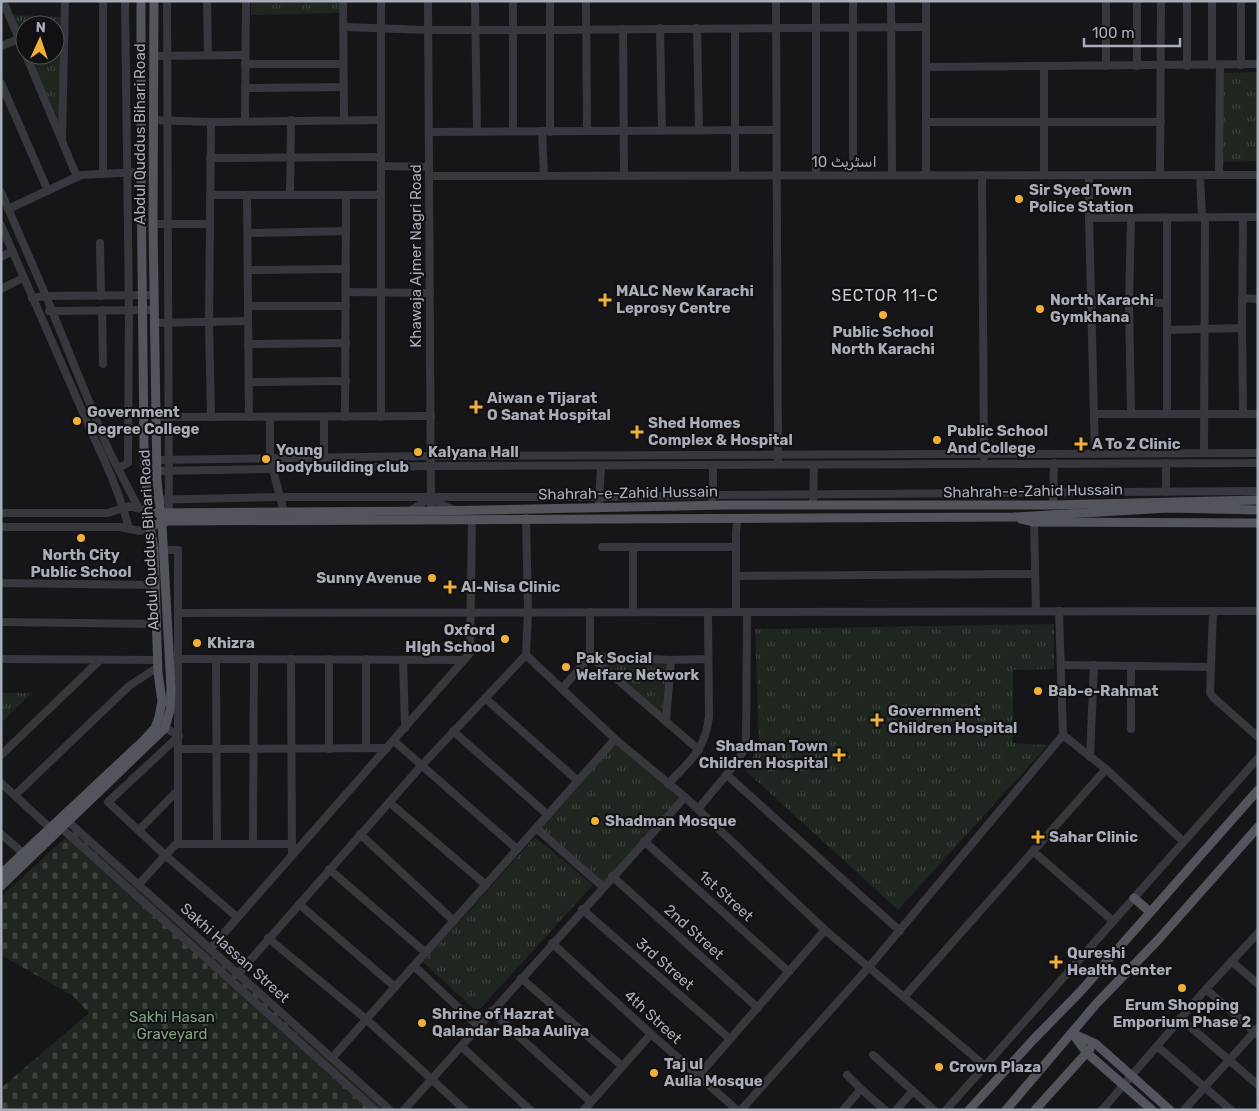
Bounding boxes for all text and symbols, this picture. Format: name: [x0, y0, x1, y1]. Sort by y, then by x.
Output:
north arrow: [15, 15, 65, 65]
scale bar: [1084, 15, 1180, 47]
text: N: [35, 19, 46, 36]
text: 100 m: [1092, 24, 1134, 42]
street label: Abdul Quddus Bihari Road: [131, 43, 149, 225]
street label: اسٹریٹ 10: [811, 153, 877, 171]
street label: Khawaja Ajmer Nagri Road: [407, 164, 425, 348]
place label: Sir Syed Town Police Station: [1029, 181, 1134, 216]
marker: Sir Syed Town Police Station: [1013, 193, 1025, 205]
place label: MALC New Karachi Leprosy Centre: [616, 282, 754, 317]
district label: SECTOR 11-C: [831, 286, 939, 305]
place label: North Karachi Gymkhana: [1050, 291, 1154, 326]
marker: MALC New Karachi Leprosy Centre: [598, 293, 612, 307]
marker: North Karachi Gymkhana: [1034, 303, 1046, 315]
marker: Public School North Karachi: [877, 309, 889, 321]
place label: Public School North Karachi: [831, 323, 935, 358]
place label: Aiwan e Tijarat O Sanat Hospital: [487, 389, 611, 424]
marker: Aiwan e Tijarat O Sanat Hospital: [469, 400, 483, 414]
place label: Government Degree College: [87, 403, 200, 438]
place label: Shed Homes Complex & Hospital: [648, 414, 793, 449]
marker: Government Degree College: [71, 415, 83, 427]
place label: Public School And College: [947, 422, 1048, 457]
marker: Shed Homes Complex & Hospital: [630, 425, 644, 439]
marker: Public School And College: [931, 434, 943, 446]
place label: A To Z Clinic: [1092, 435, 1181, 453]
marker: A To Z Clinic: [1074, 437, 1088, 451]
place label: Young bodybuilding club: [276, 441, 409, 476]
place label: Kalyana Hall: [428, 443, 519, 461]
marker: Kalyana Hall: [412, 446, 424, 458]
street label: Abdul Quddus Bihari Road: [135, 449, 163, 631]
marker: Young bodybuilding club: [260, 453, 272, 465]
street label: Shahrah-e-Zahid Hussain: [943, 480, 1123, 502]
street label: Shahrah-e-Zahid Hussain: [538, 482, 718, 504]
marker: North City Public School: [75, 532, 87, 544]
place label: North City Public School: [30, 546, 132, 581]
place label: Sunny Avenue: [316, 569, 422, 587]
marker: Sunny Avenue: [426, 572, 438, 584]
place label: Al-Nisa Clinic: [461, 578, 561, 596]
marker: Al-Nisa Clinic: [443, 580, 457, 594]
place label: Oxford HIgh School: [405, 621, 495, 656]
marker: Oxford HIgh School: [499, 633, 511, 645]
place label: Khizra: [207, 634, 255, 652]
marker: Khizra: [191, 637, 203, 649]
place label: Pak Social Welfare Network: [576, 649, 700, 684]
marker: Pak Social Welfare Network: [560, 661, 572, 673]
place label: Bab-e-Rahmat: [1048, 682, 1159, 700]
marker: Bab-e-Rahmat: [1032, 685, 1044, 697]
place label: Government Children Hospital: [888, 702, 1017, 737]
marker: Government Children Hospital: [870, 713, 884, 727]
place label: Shadman Town Children Hospital: [699, 737, 828, 772]
marker: Shadman Town Children Hospital: [832, 748, 846, 762]
place label: Shadman Mosque: [605, 812, 736, 830]
marker: Shadman Mosque: [589, 815, 601, 827]
place label: Sahar Clinic: [1049, 828, 1138, 846]
marker: Sahar Clinic: [1031, 830, 1045, 844]
street label: 1st Street: [695, 867, 757, 925]
street label: Sakhi Hassan Street: [177, 899, 293, 1007]
street label: 2nd Street: [661, 901, 728, 963]
street label: 3rd Street: [632, 934, 698, 994]
place label: Qureshi Health Center: [1067, 944, 1172, 979]
marker: Qureshi Health Center: [1049, 955, 1063, 969]
marker: Erum Shopping Emporium Phase 2: [1176, 982, 1188, 994]
street label: 4th Street: [620, 986, 686, 1048]
place label: Erum Shopping Emporium Phase 2: [1113, 996, 1251, 1031]
place label: Shrine of Hazrat Qalandar Baba Auliya: [432, 1005, 589, 1040]
park label: Sakhi Hasan Graveyard: [129, 1008, 215, 1043]
marker: Shrine of Hazrat Qalandar Baba Auliya: [416, 1017, 428, 1029]
place label: Taj ul Aulia Mosque: [664, 1055, 763, 1090]
place label: Crown Plaza: [949, 1058, 1041, 1076]
marker: Crown Plaza: [933, 1061, 945, 1073]
marker: Taj ul Aulia Mosque: [648, 1067, 660, 1079]

